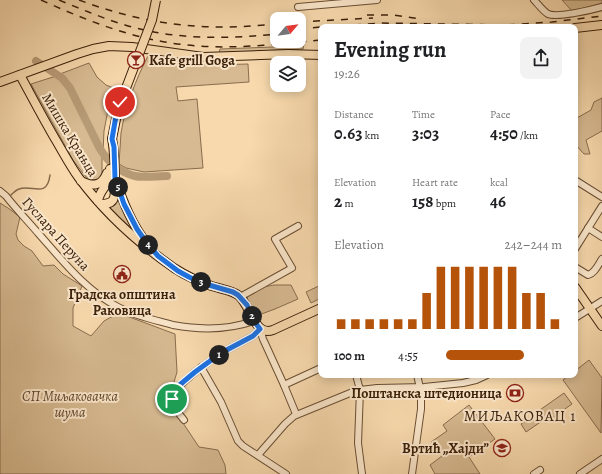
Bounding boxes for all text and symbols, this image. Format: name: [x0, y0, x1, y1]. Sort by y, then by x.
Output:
north arrow: [270, 12, 306, 48]
map controls: [270, 12, 306, 92]
text: Evening run: [334, 35, 446, 65]
button: share: [520, 37, 562, 79]
bar icon: Kafe grill Goga: [126, 50, 146, 70]
place label: Kafe grill Goga: [149, 51, 235, 70]
button: layers: [270, 56, 306, 92]
text: 19:26: [334, 65, 360, 82]
pin: [103, 85, 137, 119]
street label: Мишка Крањца: [38, 90, 103, 181]
icon: check: [109, 91, 131, 113]
text: Distance: [334, 107, 373, 122]
text: Time: [412, 107, 435, 122]
text: Pace: [490, 107, 510, 122]
text: 0.63: [334, 122, 362, 145]
text: 3:03: [412, 122, 439, 145]
text: 4:50: [490, 122, 518, 145]
text: km: [362, 128, 379, 143]
text: /km: [518, 128, 538, 143]
text: Elevation: [334, 175, 376, 190]
text: Heart rate: [412, 175, 458, 190]
text: kcal: [490, 175, 508, 190]
pin: 5: [108, 177, 128, 197]
text: 5: [116, 179, 120, 194]
text: 2: [334, 190, 342, 213]
text: 158: [412, 190, 434, 213]
text: 46: [490, 190, 506, 213]
street label: Гуслара Перуна: [18, 193, 95, 275]
text: m: [342, 196, 354, 211]
text: bpm: [434, 196, 456, 211]
pin: 4: [138, 235, 158, 255]
text: Elevation: [334, 236, 384, 253]
text: 242–244 m: [505, 236, 562, 253]
text: 4: [145, 237, 151, 252]
public building icon: Градска општина Раковица: [112, 264, 132, 284]
pin: 3: [191, 272, 211, 292]
text: 3: [199, 274, 203, 289]
place label: Градска општина Раковица: [68, 285, 176, 320]
pin: 2: [242, 306, 262, 326]
text: 2: [249, 308, 255, 323]
pin: 1: [209, 345, 229, 365]
text: 1: [217, 347, 221, 362]
text: 100 m: [334, 347, 365, 364]
text: 4:55: [398, 347, 418, 364]
pin: [155, 382, 189, 416]
bank icon: Поштанска штедионица: [505, 383, 525, 403]
place label: Поштанска штедионица: [351, 384, 502, 403]
park label: СП Миљаковачка шума: [22, 387, 118, 422]
icon: arrive: [161, 388, 183, 410]
district label: МИЉАКОВАЦ 1: [464, 406, 576, 426]
school or university icon: Вртић „Хајди”: [492, 438, 512, 458]
place label: Вртић „Хајди”: [402, 439, 489, 458]

